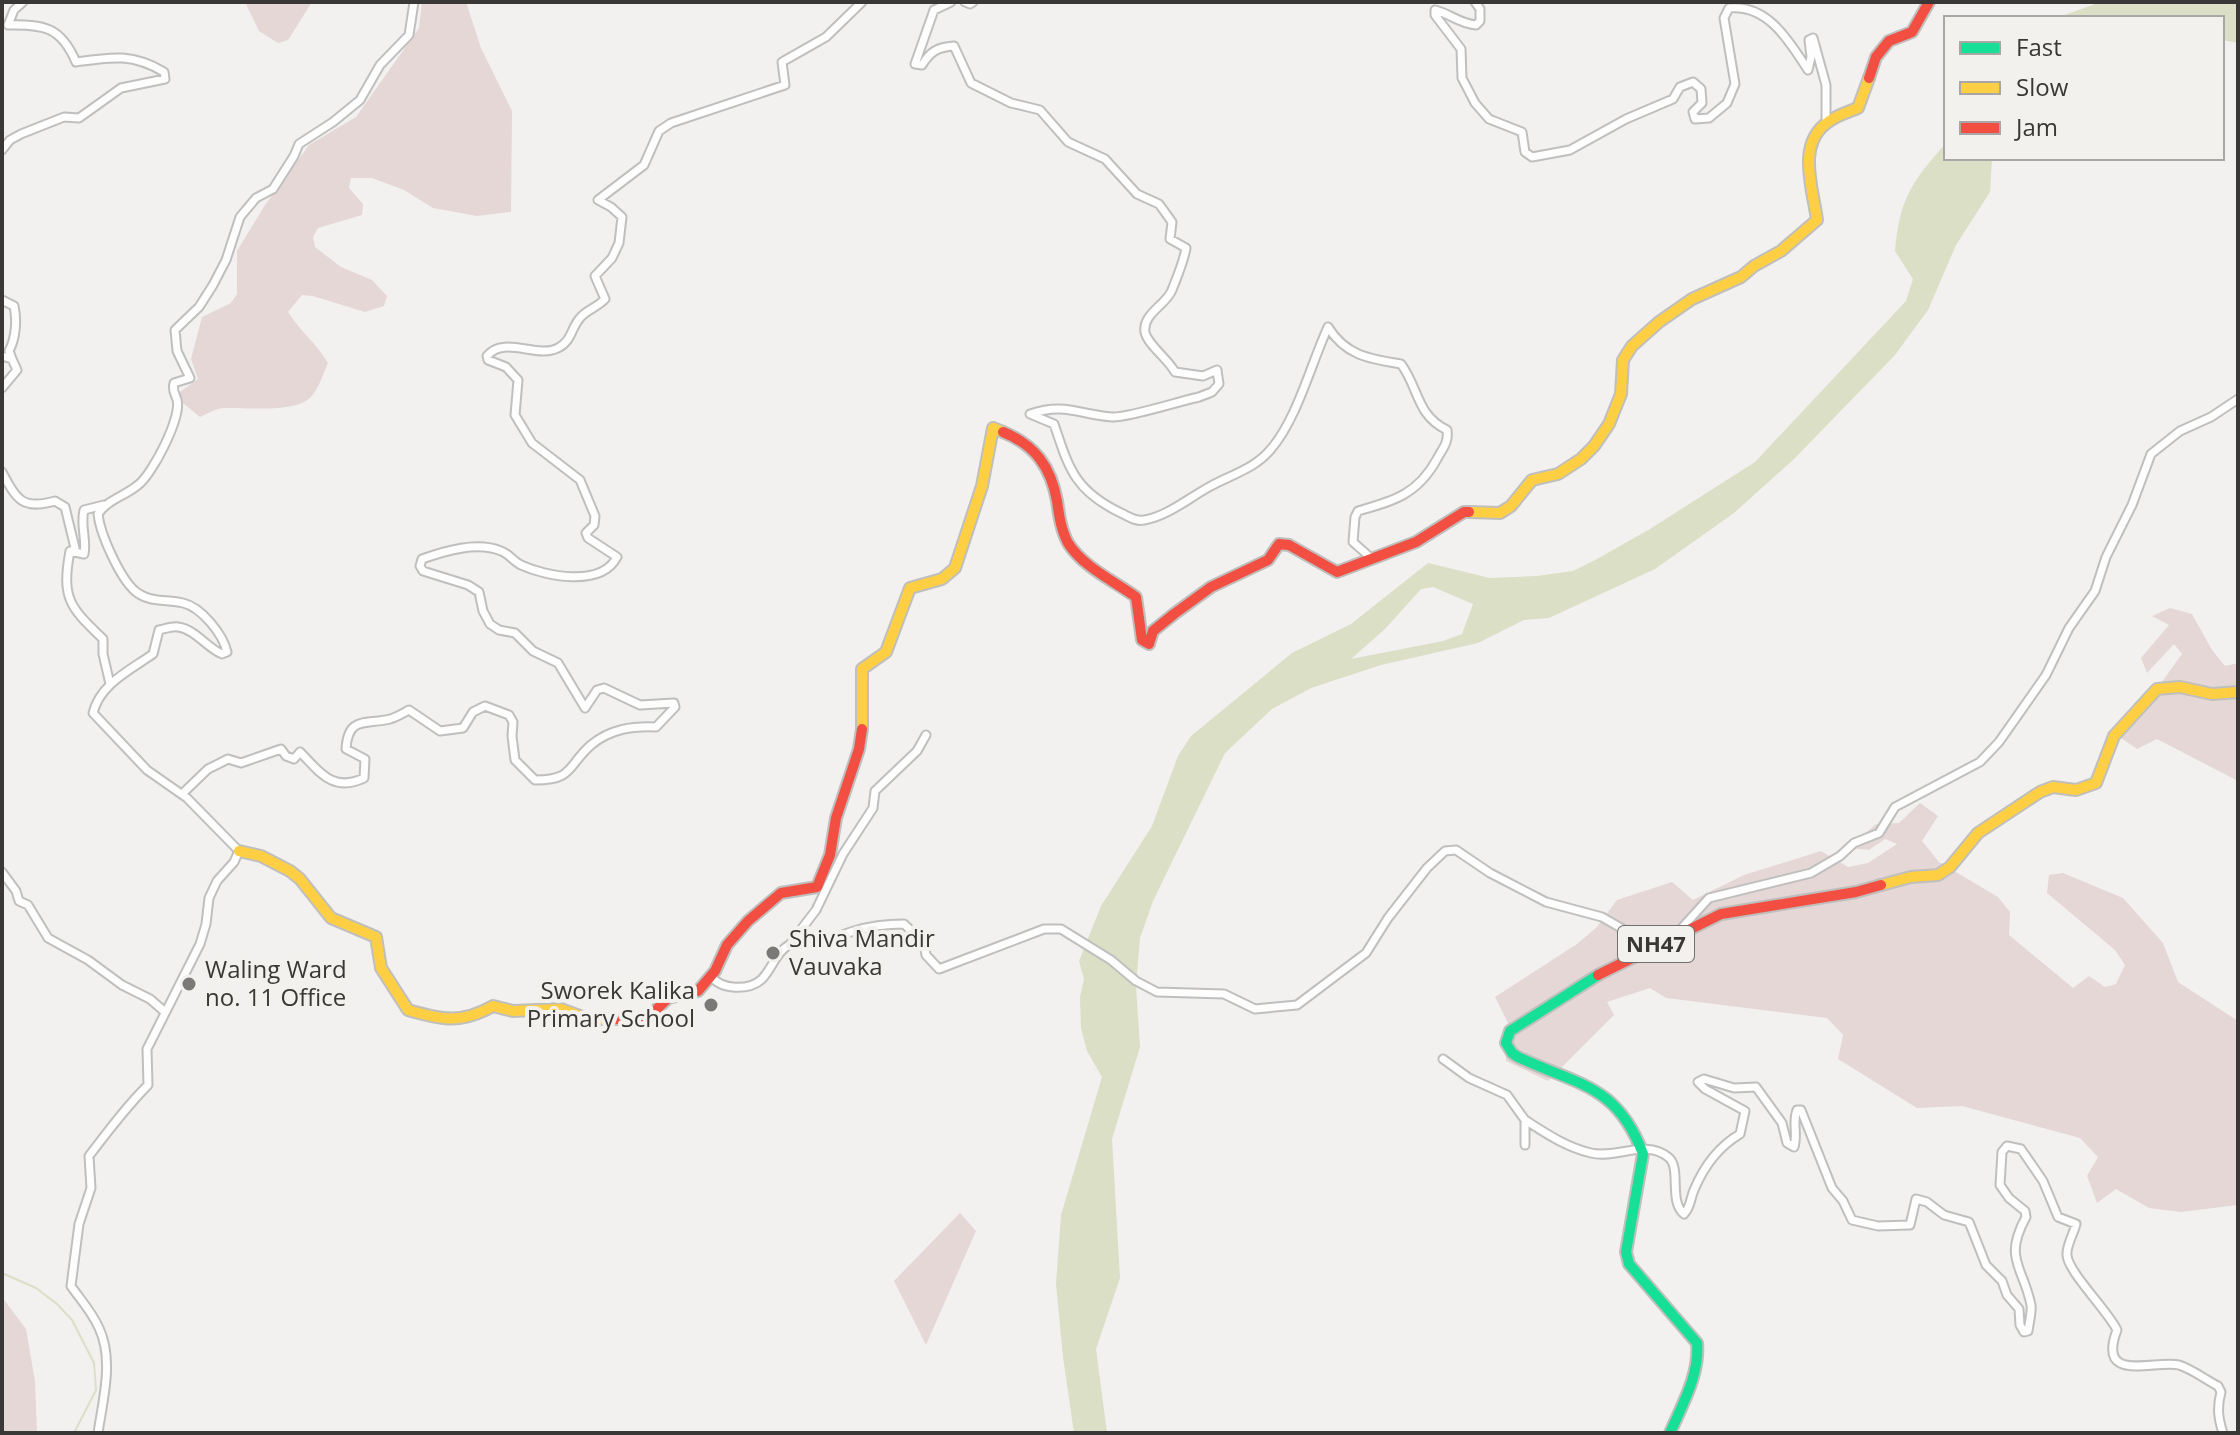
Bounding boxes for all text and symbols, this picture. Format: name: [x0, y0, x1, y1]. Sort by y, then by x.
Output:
legend: [1944, 16, 2224, 160]
text: Fast: [2016, 30, 2062, 63]
text: Slow: [2016, 70, 2069, 103]
text: Jam: [2014, 110, 2058, 143]
place label: Shiva Mandir Vauvaka: [789, 921, 935, 982]
road number: NH47: [1618, 926, 1694, 962]
marker: Shiva Mandir Vauvaka: [764, 944, 782, 962]
place label: Waling Ward no. 11 Office: [205, 952, 347, 1013]
place label: Sworek Kalika Primary School: [527, 973, 695, 1034]
marker: Waling Ward no. 11 Office: [180, 975, 198, 993]
marker: Sworek Kalika Primary School: [702, 996, 720, 1014]

